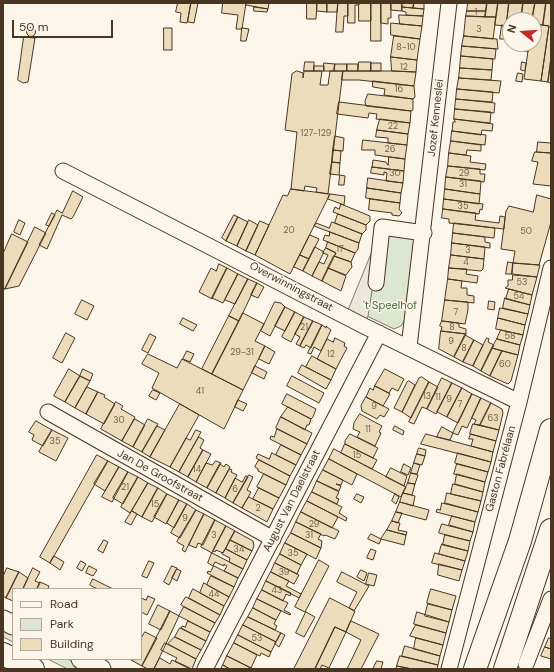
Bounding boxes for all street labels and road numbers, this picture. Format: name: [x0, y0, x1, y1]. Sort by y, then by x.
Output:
street label: Jozef Kenneslei: [425, 79, 447, 157]
street label: Overwinningstraat: [247, 259, 335, 315]
street label: Gaston Fabrélaan: [483, 424, 519, 514]
street label: Jan De Groofstraat: [115, 447, 205, 505]
street label: August Van Daelstraat: [261, 448, 323, 554]

